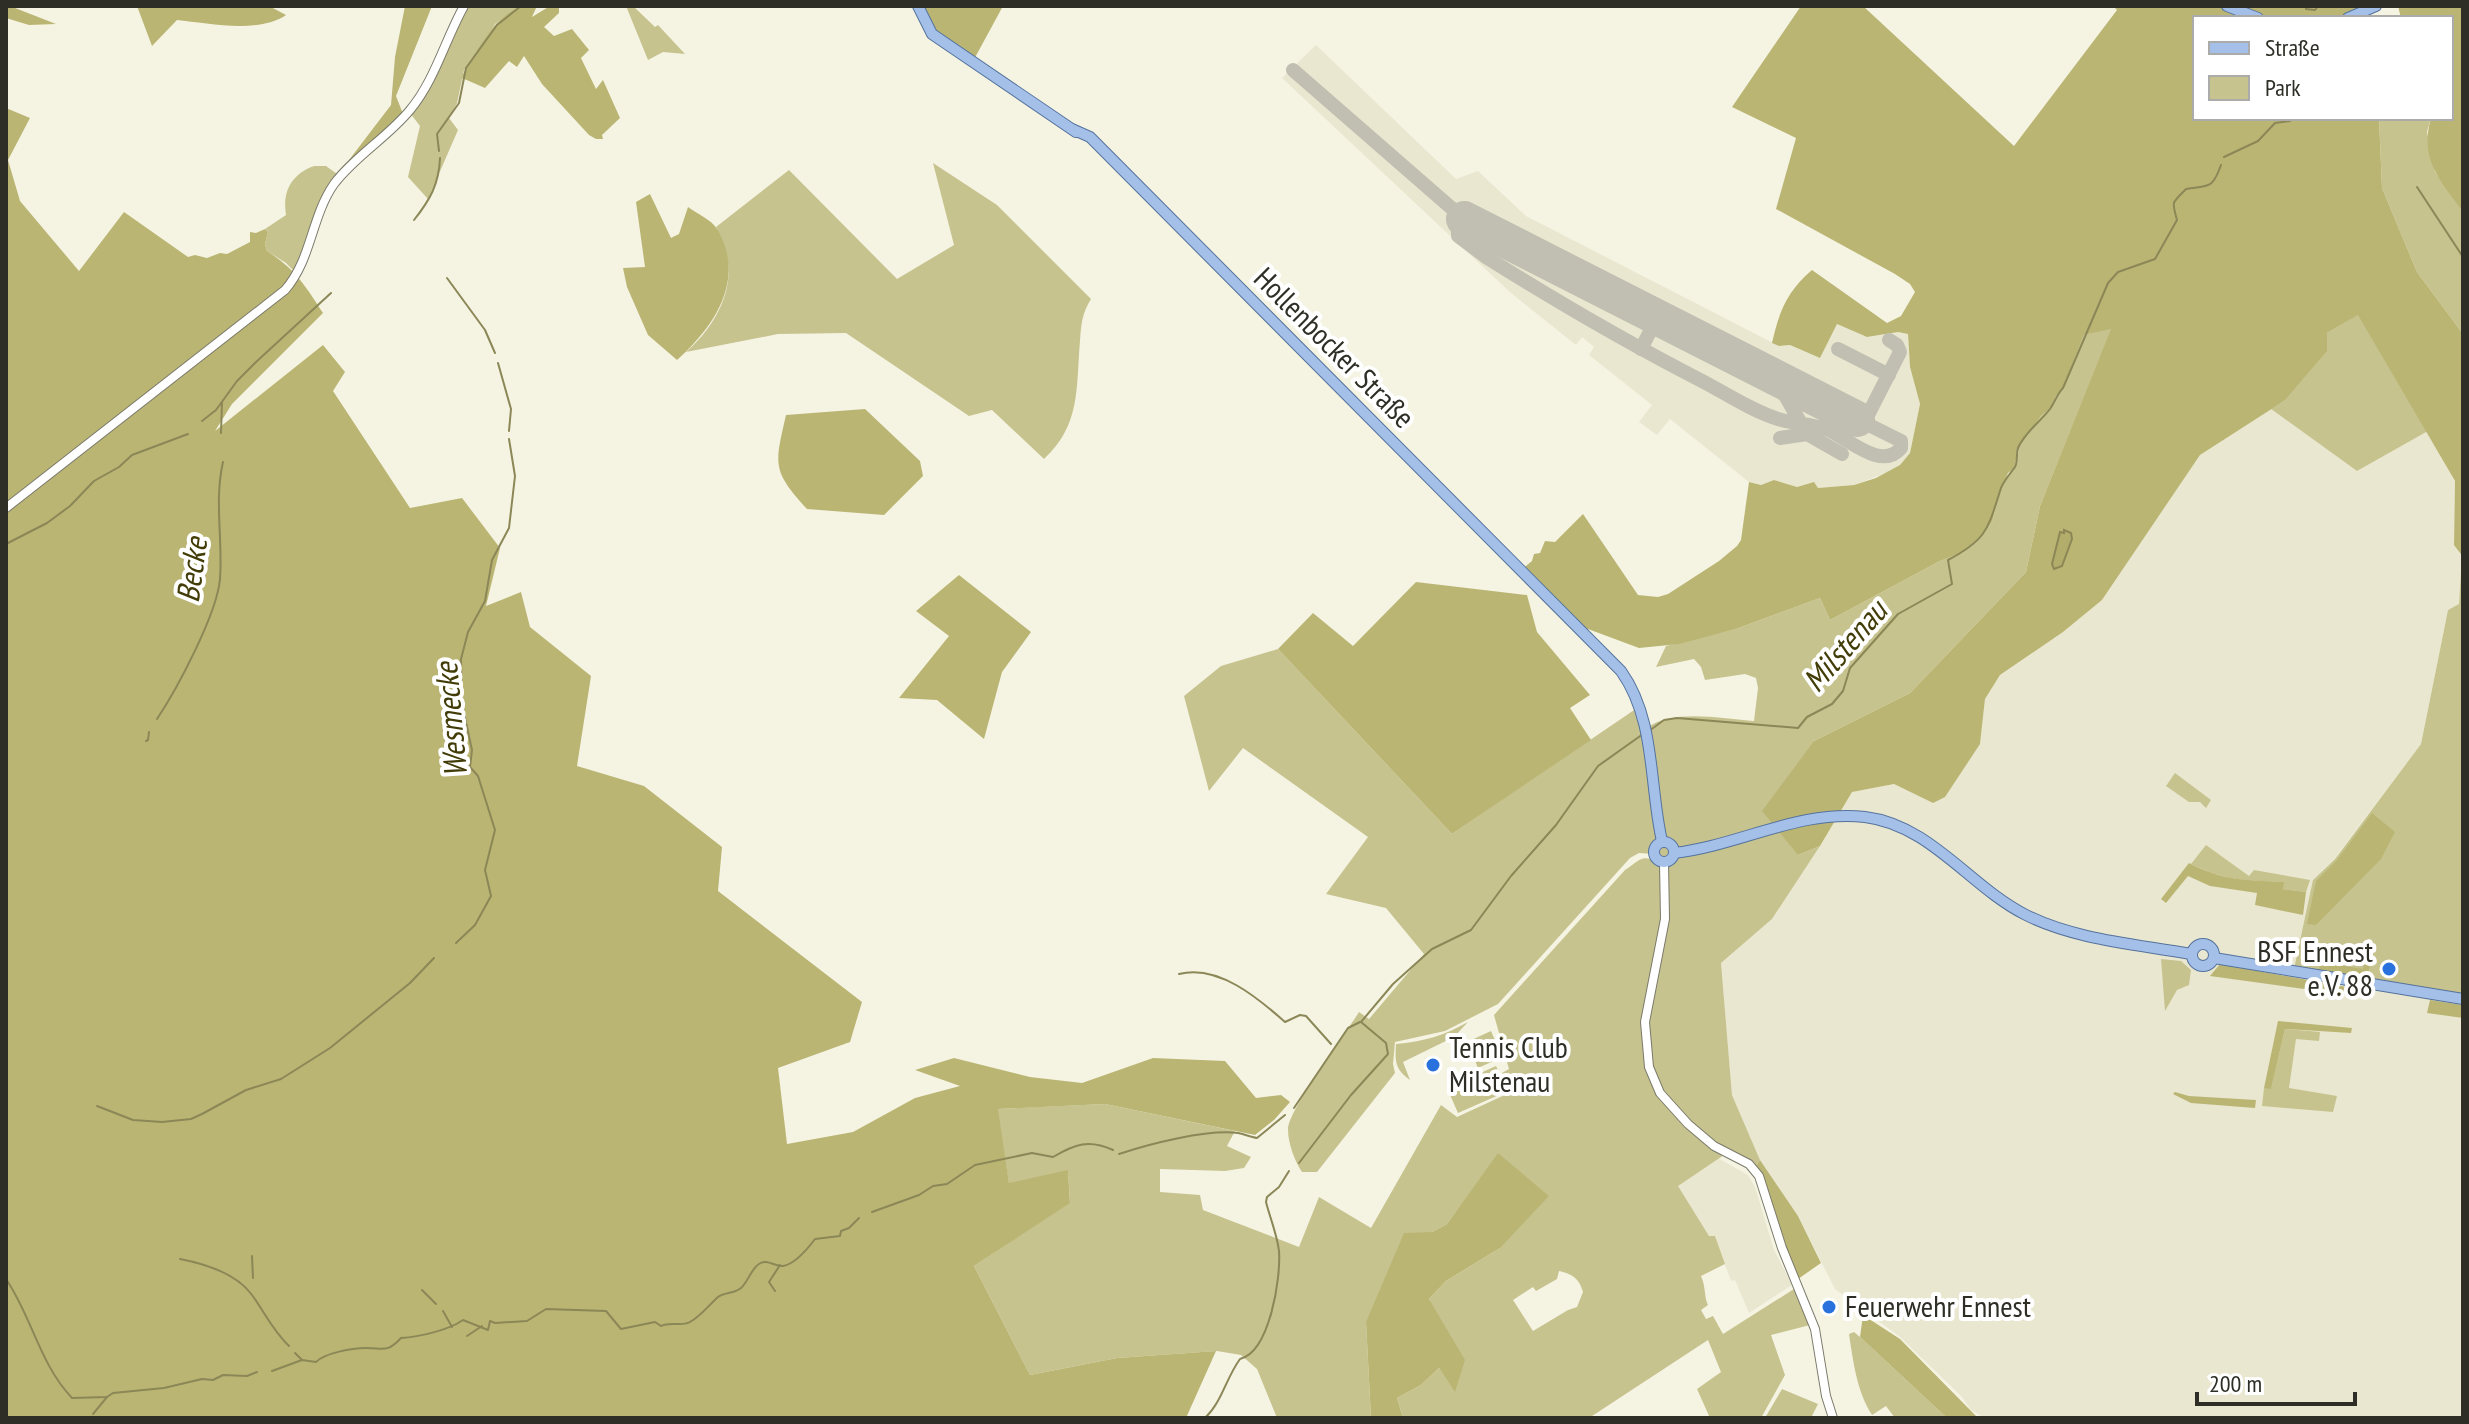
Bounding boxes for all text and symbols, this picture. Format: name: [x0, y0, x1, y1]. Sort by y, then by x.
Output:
legend: [2193, 16, 2453, 120]
text: Straße: [2265, 32, 2320, 63]
text: Park: [2265, 72, 2301, 103]
street label: Hollenbocker Straße: [1246, 258, 1424, 436]
water label: Becke: [166, 533, 217, 605]
water label: Milstenau: [1793, 589, 1897, 700]
water label: Wesmecke: [424, 659, 476, 779]
place label: BSF Ennest e.V. 88: [2257, 931, 2374, 1004]
marker: BSF Ennest e.V. 88: [2380, 960, 2398, 978]
place label: Tennis Club Milstenau: [1449, 1027, 1568, 1100]
marker: Tennis Club Milstenau: [1424, 1056, 1442, 1074]
place label: Feuerwehr Ennest: [1845, 1286, 2032, 1325]
marker: Feuerwehr Ennest: [1820, 1298, 1838, 1316]
scale bar: [2197, 1356, 2355, 1406]
text: 200 m: [2209, 1368, 2262, 1399]

